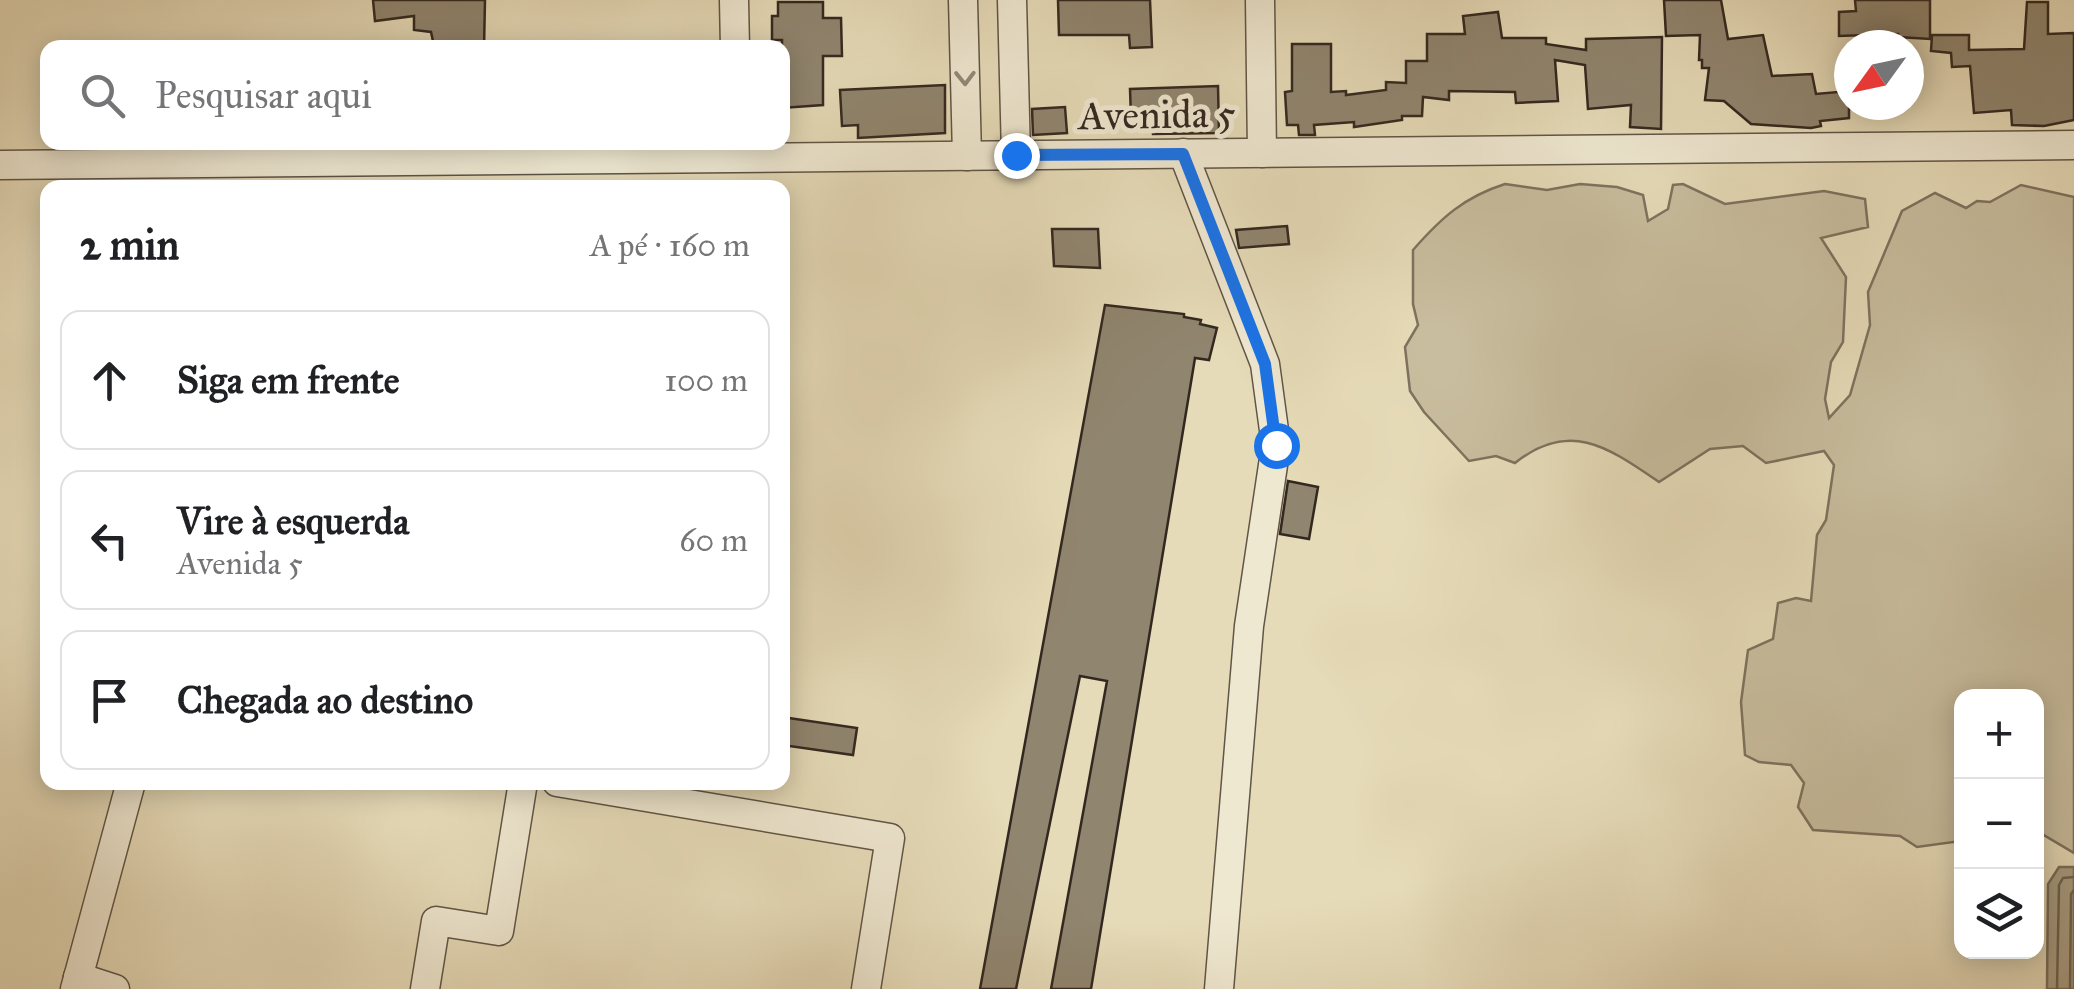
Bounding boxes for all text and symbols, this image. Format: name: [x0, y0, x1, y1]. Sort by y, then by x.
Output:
north arrow: [1834, 30, 1924, 120]
search box: [40, 40, 790, 150]
icon: search: [75, 68, 130, 123]
one-way arrow: [955, 70, 976, 86]
text: Pesquisar aqui: [155, 72, 372, 118]
street label: Avenida 5: [1076, 89, 1236, 140]
route end: [994, 133, 1040, 179]
text: 2 min: [80, 219, 179, 271]
text: A pé · 160 m: [590, 226, 750, 265]
icon: ahead: [82, 353, 137, 408]
text: Siga em frente: [177, 357, 400, 403]
text: 100 m: [664, 361, 748, 400]
route start: [1254, 423, 1300, 469]
text: Vire à esquerda: [177, 498, 409, 544]
icon: left: [82, 513, 137, 568]
text: 60 m: [679, 521, 748, 560]
text: Avenida 5: [177, 544, 303, 583]
icon: arrive: [82, 673, 137, 728]
text: Chegada ao destino: [177, 677, 473, 723]
map controls: [1954, 689, 2044, 959]
button: +: [1954, 689, 2044, 779]
button: −: [1954, 779, 2044, 869]
button: layers: [1954, 869, 2044, 959]

